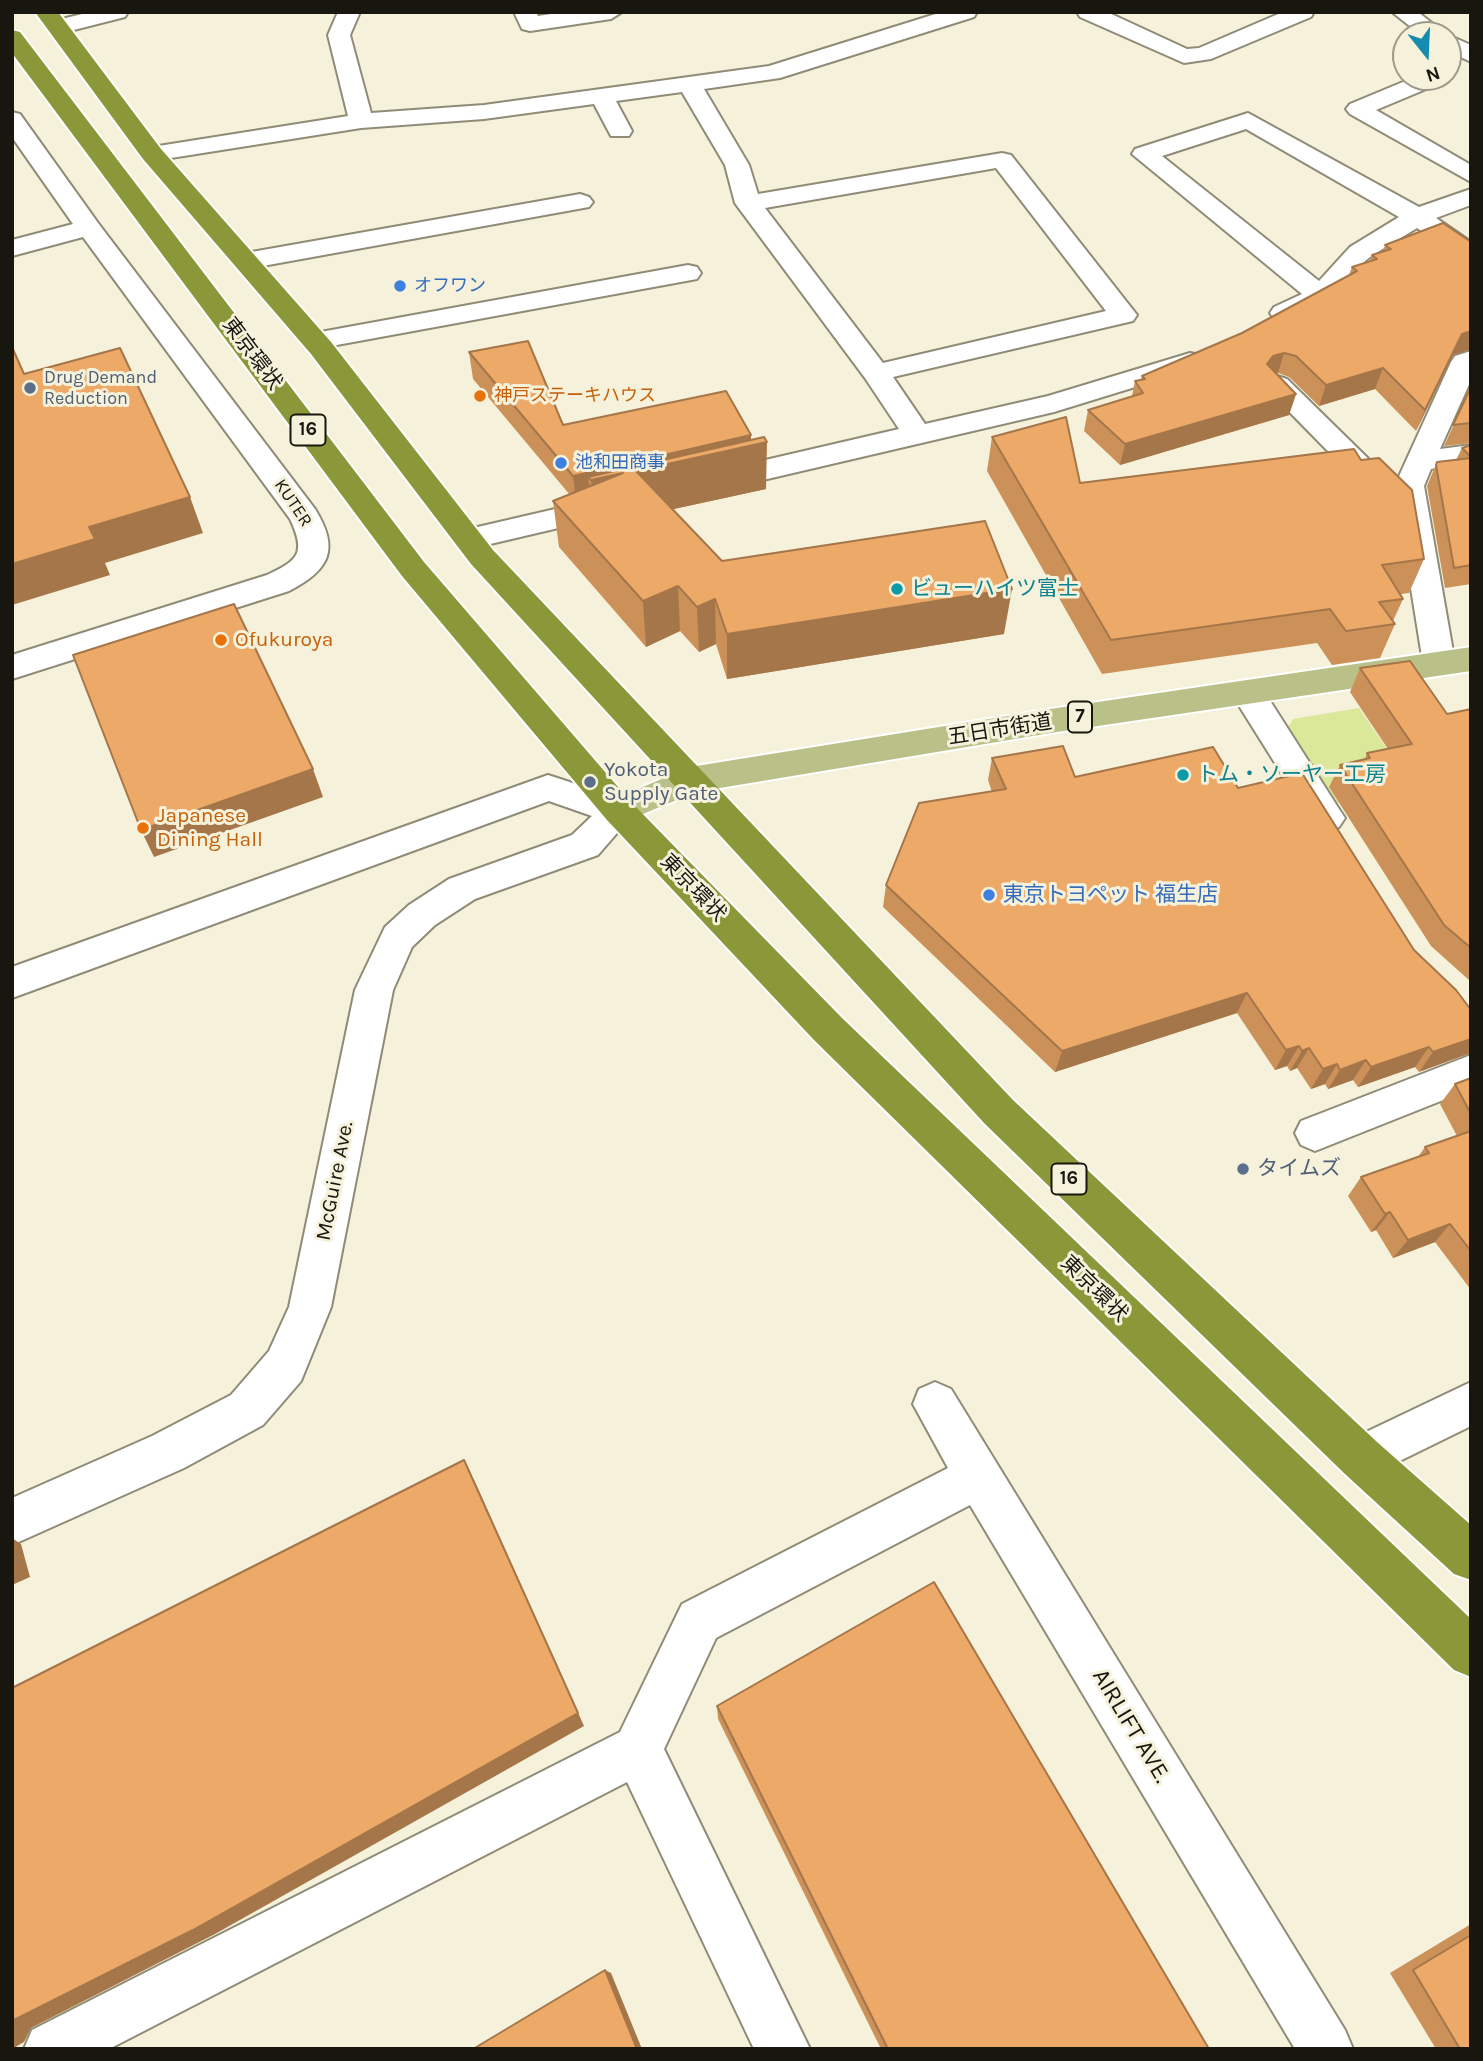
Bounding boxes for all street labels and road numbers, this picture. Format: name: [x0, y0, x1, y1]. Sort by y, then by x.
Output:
street label: 東京環状: [217, 313, 287, 395]
road number: 16: [290, 414, 326, 446]
street label: KUTER: [269, 475, 317, 531]
road number: 7: [1068, 702, 1092, 732]
street label: 五日市街道: [946, 709, 1054, 751]
street label: 東京環状: [655, 849, 731, 927]
street label: McGuire Ave.: [311, 1119, 359, 1243]
road number: 16: [1052, 1163, 1086, 1194]
street label: 東京環状: [1055, 1251, 1133, 1327]
street label: AIRLIFT AVE.: [1086, 1664, 1176, 1788]

